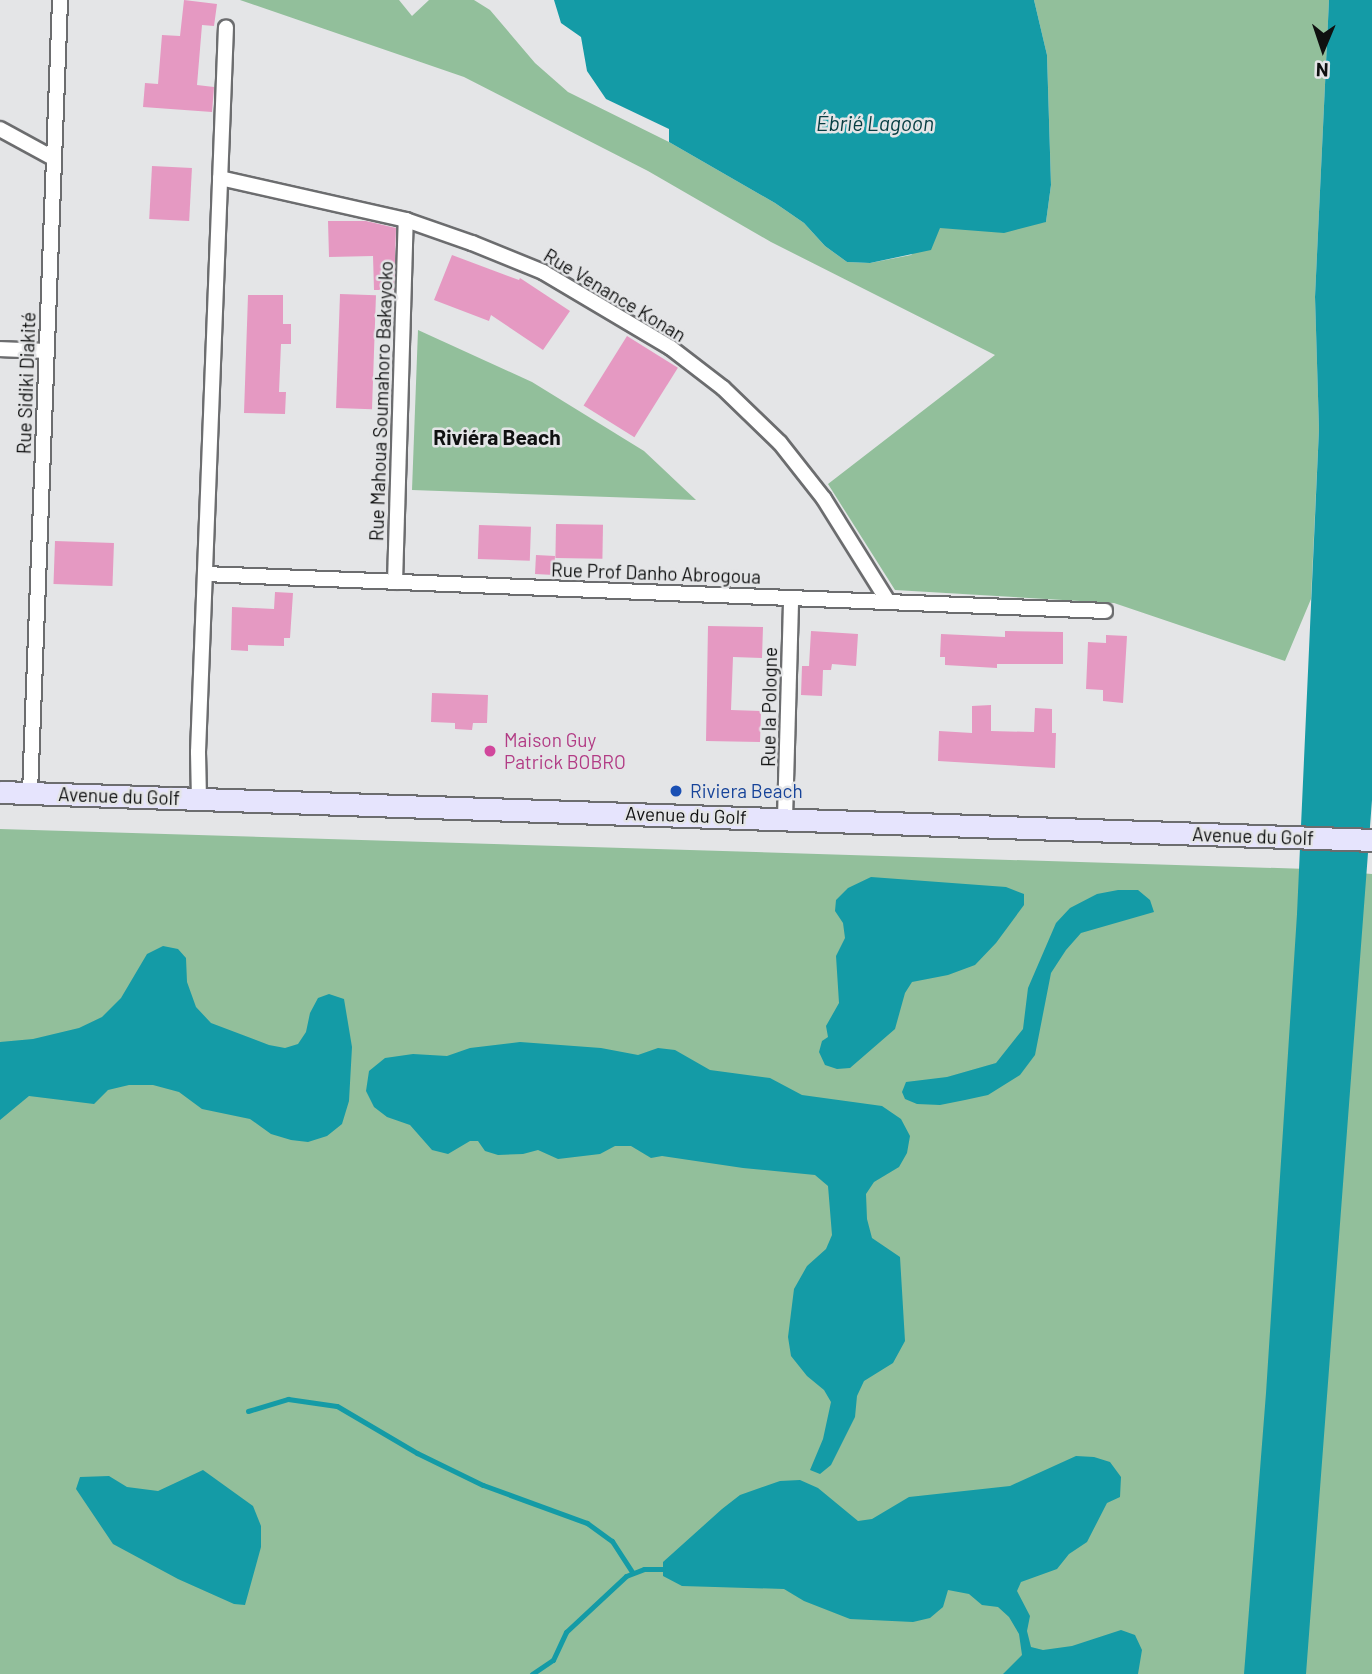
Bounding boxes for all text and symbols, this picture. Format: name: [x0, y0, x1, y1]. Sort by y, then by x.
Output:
north arrow: [1288, 14, 1358, 84]
text: N: [1316, 59, 1329, 82]
water label: Ébrié Lagoon: [816, 110, 934, 136]
street label: Rue Venance Konan: [540, 244, 690, 346]
street label: Rue Mahoua Soumahoro Bakayoko: [365, 260, 397, 542]
street label: Rue Sidiki Diakité: [12, 311, 40, 455]
district label: Riviéra Beach: [433, 424, 561, 450]
street label: Rue Prof Danho Abrogoua: [551, 558, 761, 588]
street label: Rue la Pologne: [757, 647, 781, 767]
place label: Maison Guy Patrick BOBRO: [504, 729, 626, 773]
marker: Maison Guy Patrick BOBRO: [482, 743, 498, 759]
place label: Riviera Beach: [690, 780, 803, 802]
street label: Avenue du Golf: [58, 782, 180, 810]
marker: Riviera Beach: [668, 783, 684, 799]
street label: Avenue du Golf: [625, 801, 747, 829]
street label: Avenue du Golf: [1192, 822, 1314, 850]

